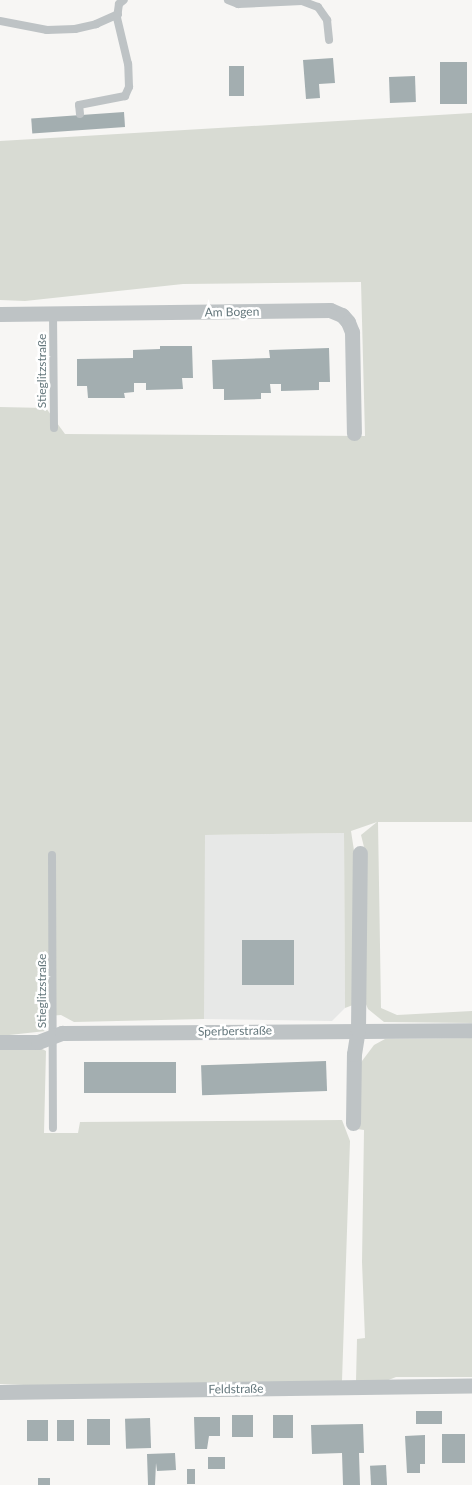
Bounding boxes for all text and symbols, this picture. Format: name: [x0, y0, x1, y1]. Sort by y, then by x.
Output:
street label: Am Bogen: [205, 304, 259, 320]
street label: Stieglitzstraße: [35, 334, 49, 408]
street label: Stieglitzstraße: [35, 954, 49, 1028]
street label: Sperberstraße: [198, 1023, 272, 1039]
street label: Feldstraße: [208, 1381, 264, 1397]

